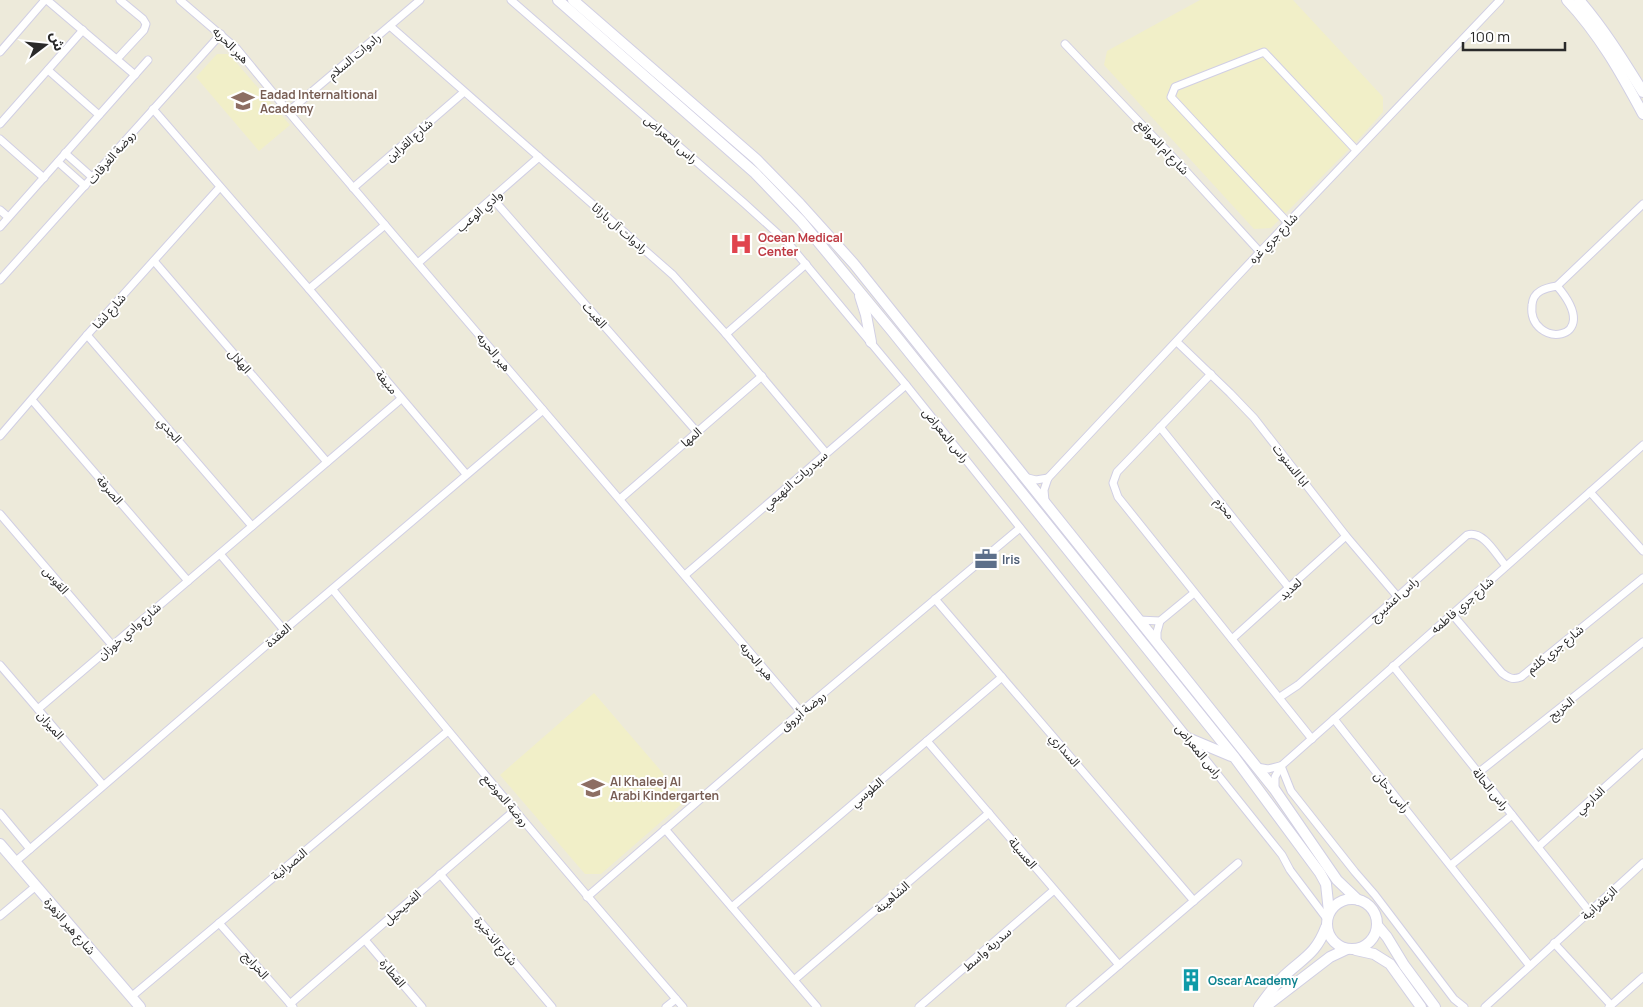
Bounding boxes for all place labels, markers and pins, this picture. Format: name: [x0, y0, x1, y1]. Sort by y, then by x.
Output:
place label: Eadad Internaltional Academy: [260, 86, 377, 117]
school or university icon: Eadad Internaltional Academy: [230, 88, 256, 114]
place label: Ocean Medical Center: [758, 229, 843, 260]
hospital icon: Ocean Medical Center: [728, 231, 754, 257]
office icon: Iris: [973, 546, 999, 572]
place label: Iris: [1002, 551, 1021, 568]
place label: Al Khaleej Al Arabi Kindergarten: [610, 773, 719, 804]
school or university icon: Al Khaleej Al Arabi Kindergarten: [580, 775, 606, 801]
building icon: Oscar Academy: [1178, 967, 1204, 993]
place label: Oscar Academy: [1208, 972, 1298, 989]

